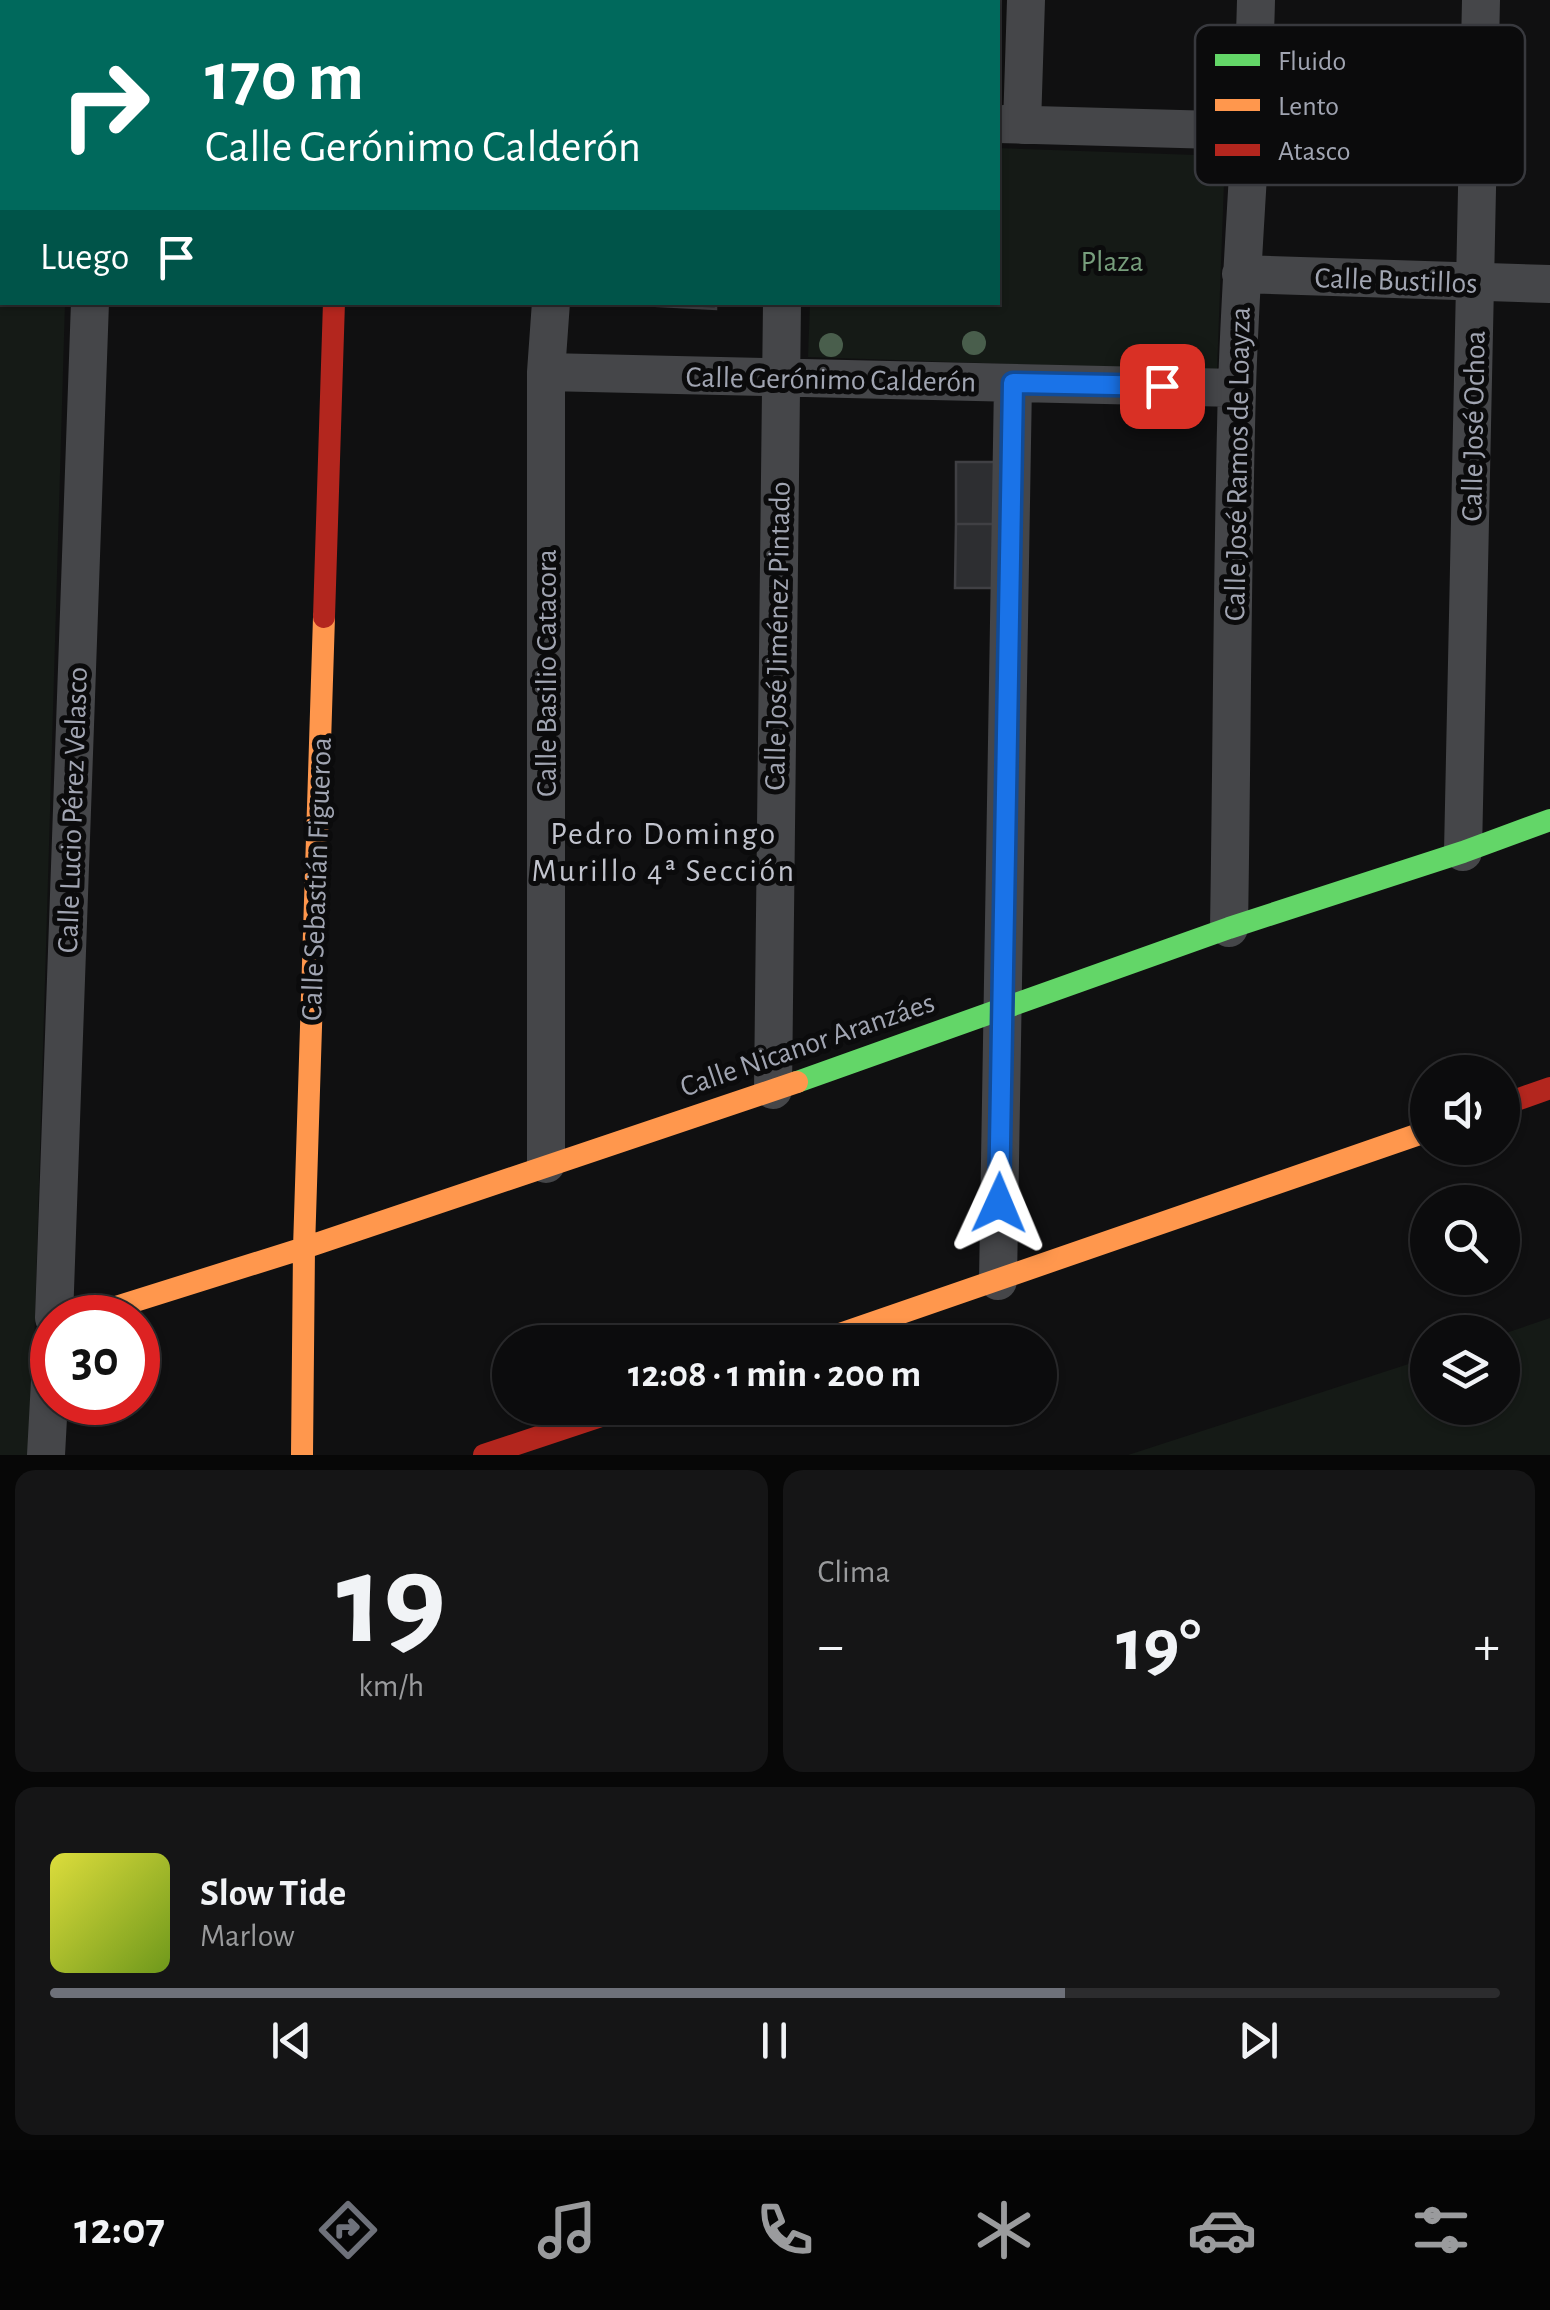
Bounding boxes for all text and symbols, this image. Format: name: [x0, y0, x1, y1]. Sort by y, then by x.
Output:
legend: [1195, 25, 1525, 185]
icon: right: [40, 40, 170, 170]
text: 170 m: [205, 43, 364, 113]
text: Fluido: [1278, 48, 1346, 76]
text: Lento: [1278, 93, 1339, 121]
text: Calle Gerónimo Calderón: [205, 125, 641, 170]
text: Atasco: [1278, 138, 1350, 166]
icon: arrive: [149, 230, 204, 285]
text: Luego: [40, 239, 129, 277]
park label: Plaza: [1080, 247, 1144, 277]
street label: Calle Bustillos: [1314, 263, 1478, 299]
street label: Calle José Ramos de Loayza: [1220, 307, 1256, 621]
street label: Calle José Ochoa: [1457, 330, 1491, 522]
pin: [1120, 344, 1205, 429]
icon: arrive: [1135, 359, 1190, 414]
street label: Calle Gerónimo Calderón: [685, 362, 977, 398]
street label: Calle José Jiménez Pintado: [760, 481, 796, 791]
street label: Calle Basilio Catacora: [532, 549, 562, 797]
street label: Calle Lucio Pérez Velasco: [53, 666, 93, 954]
street label: Calle Sebastián Figueroa: [297, 737, 337, 1021]
district label: Pedro Domingo Murillo 4ª Sección: [532, 818, 796, 887]
street label: Calle Nicanor Aranzáes: [676, 987, 938, 1103]
map controls: [1410, 1055, 1520, 1425]
button: sound: [1410, 1055, 1520, 1165]
position arrow: [947, 1151, 1051, 1255]
button: search: [1410, 1185, 1520, 1295]
speed limit sign: 30: [30, 1295, 160, 1425]
button: layers: [1410, 1315, 1520, 1425]
text: 12:08 · 1 min · 200 m: [628, 1356, 921, 1394]
text: 19: [336, 1537, 446, 1667]
text: Clima: [818, 1556, 890, 1588]
text: 19°: [1116, 1609, 1201, 1684]
text: −: [818, 1619, 844, 1674]
text: +: [1474, 1619, 1500, 1674]
text: km/h: [358, 1670, 424, 1702]
text: Slow Tide: [200, 1875, 346, 1913]
text: Marlow: [200, 1920, 295, 1952]
icon: previous: [264, 2013, 319, 2068]
icon: pause: [747, 2013, 802, 2068]
icon: next: [1231, 2013, 1286, 2068]
icon: directions: [313, 2195, 383, 2265]
icon: music: [532, 2195, 602, 2265]
icon: phone: [750, 2195, 820, 2265]
icon: climate: [969, 2195, 1039, 2265]
icon: car: [1187, 2195, 1257, 2265]
icon: filters: [1406, 2195, 1476, 2265]
text: 12:07: [74, 2207, 165, 2252]

